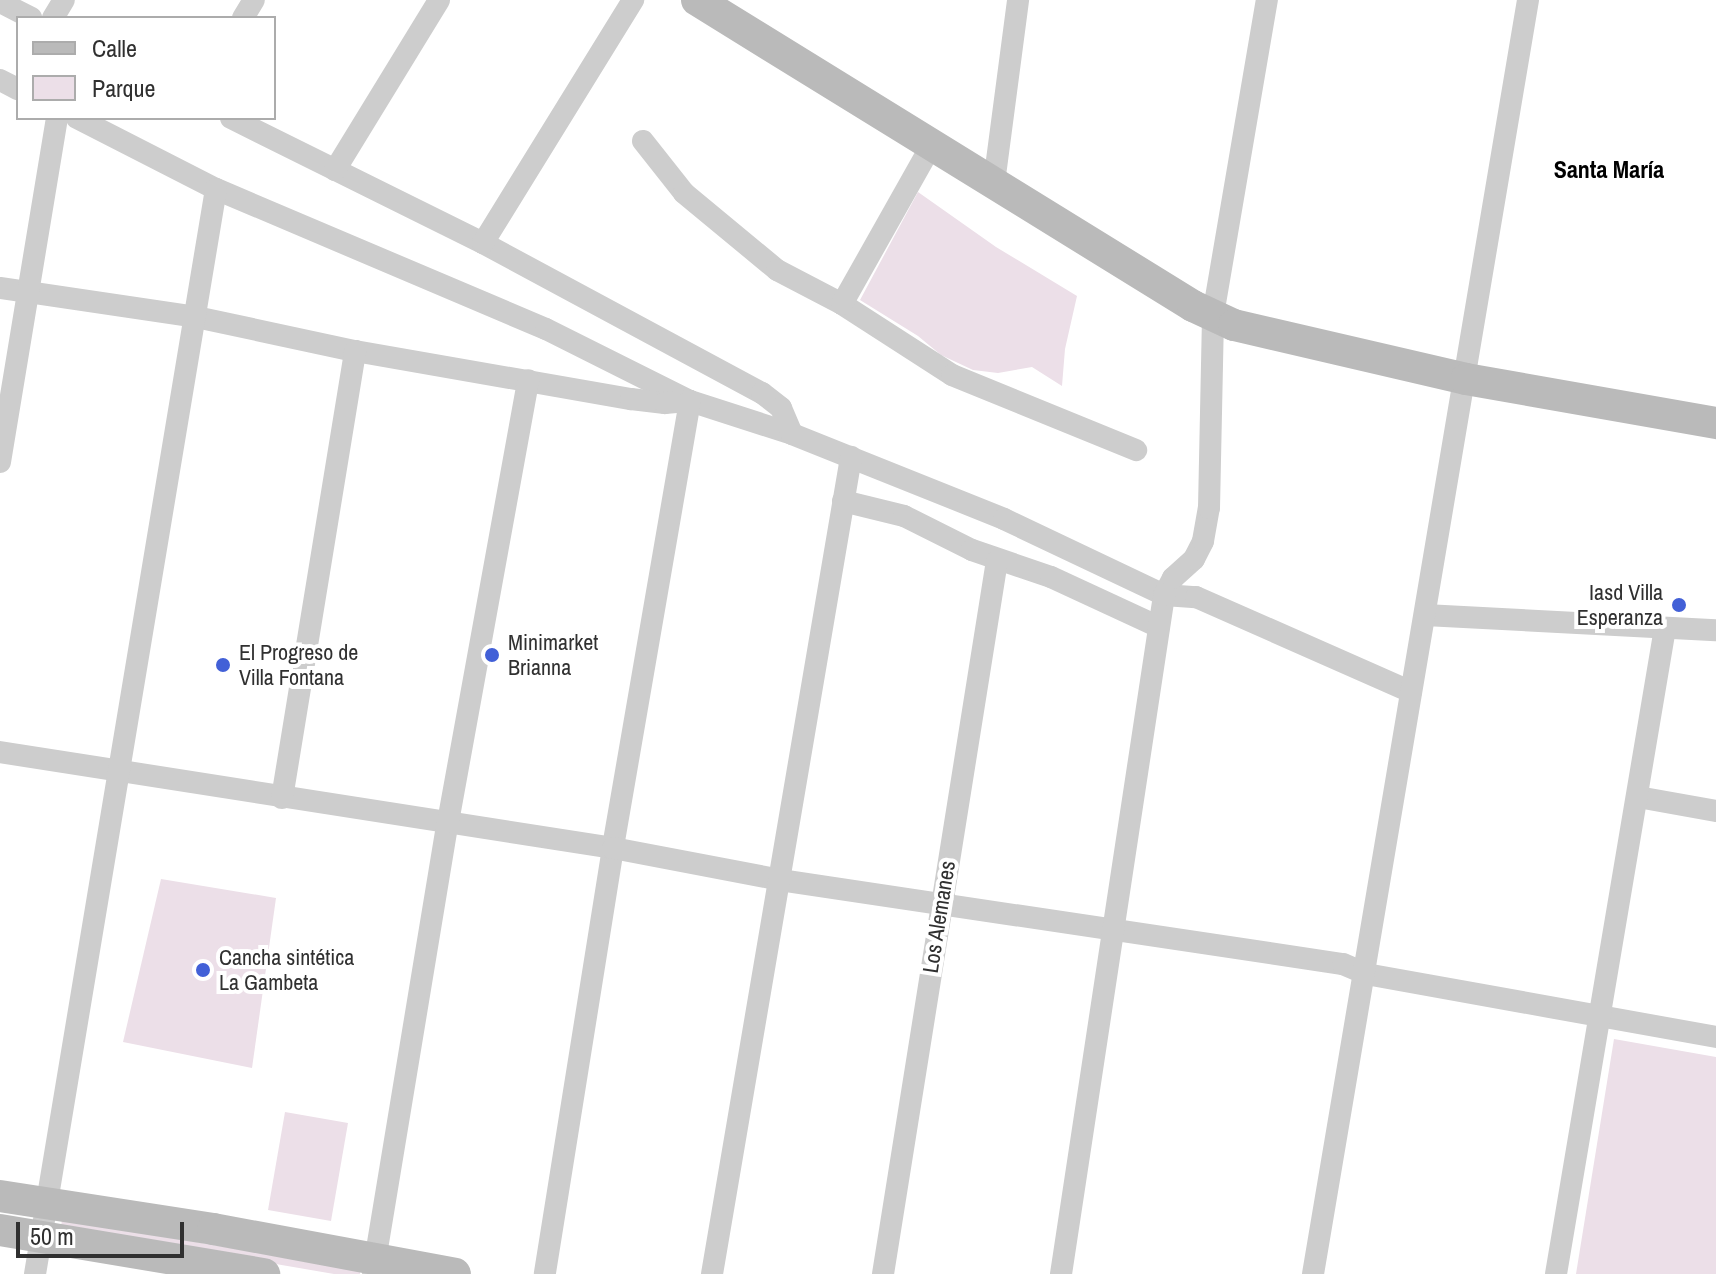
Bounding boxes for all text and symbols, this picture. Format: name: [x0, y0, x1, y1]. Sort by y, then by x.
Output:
legend: [16, 16, 276, 120]
text: Calle: [92, 32, 137, 64]
text: Parque: [92, 72, 155, 104]
district label: Santa María: [1554, 156, 1664, 184]
place label: Iasd Villa Esperanza: [1577, 579, 1663, 630]
marker: Iasd Villa Esperanza: [1670, 596, 1688, 614]
place label: Minimarket Brianna: [508, 629, 598, 680]
place label: El Progreso de Villa Fontana: [239, 639, 358, 690]
marker: Minimarket Brianna: [483, 646, 501, 664]
marker: El Progreso de Villa Fontana: [214, 656, 232, 674]
street label: Los Alemanes: [917, 858, 961, 976]
place label: Cancha sintética La Gambeta: [219, 944, 354, 996]
marker: Cancha sintética La Gambeta: [194, 961, 212, 979]
scale bar: [20, 1206, 188, 1256]
text: 50 m: [30, 1220, 74, 1252]

